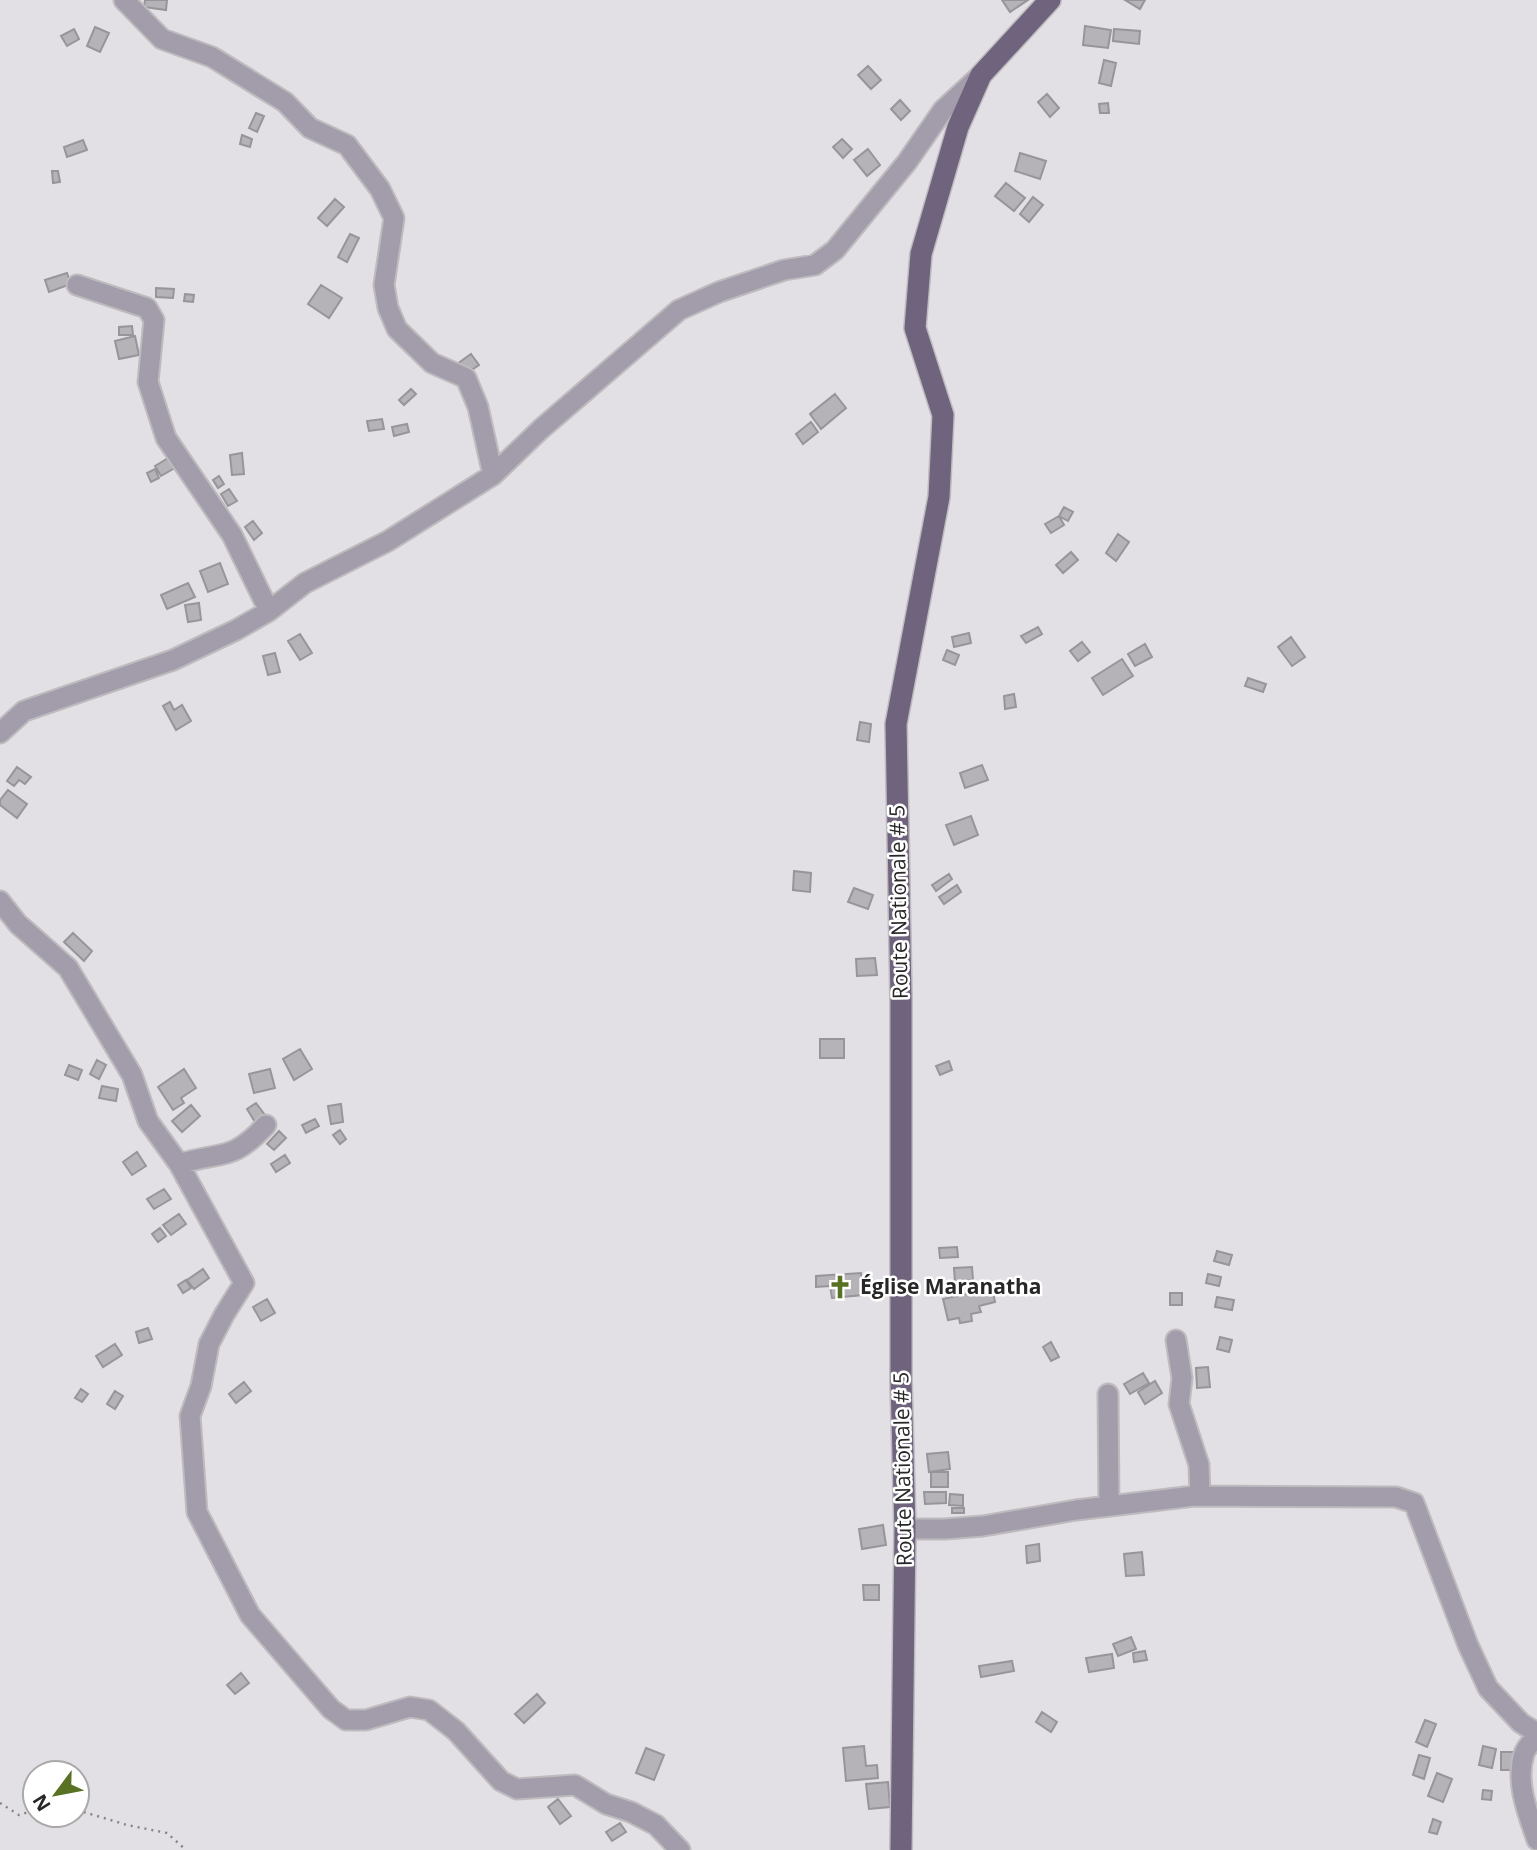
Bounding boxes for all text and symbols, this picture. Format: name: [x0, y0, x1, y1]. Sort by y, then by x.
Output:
street label: Route Nationale # 5: [882, 805, 914, 999]
place label: Église Maranatha: [860, 1272, 1042, 1300]
church icon: Église Maranatha: [826, 1273, 854, 1301]
street label: Route Nationale # 5: [886, 1372, 918, 1566]
north arrow: [21, 1759, 91, 1829]
text: N: [26, 1790, 57, 1816]

